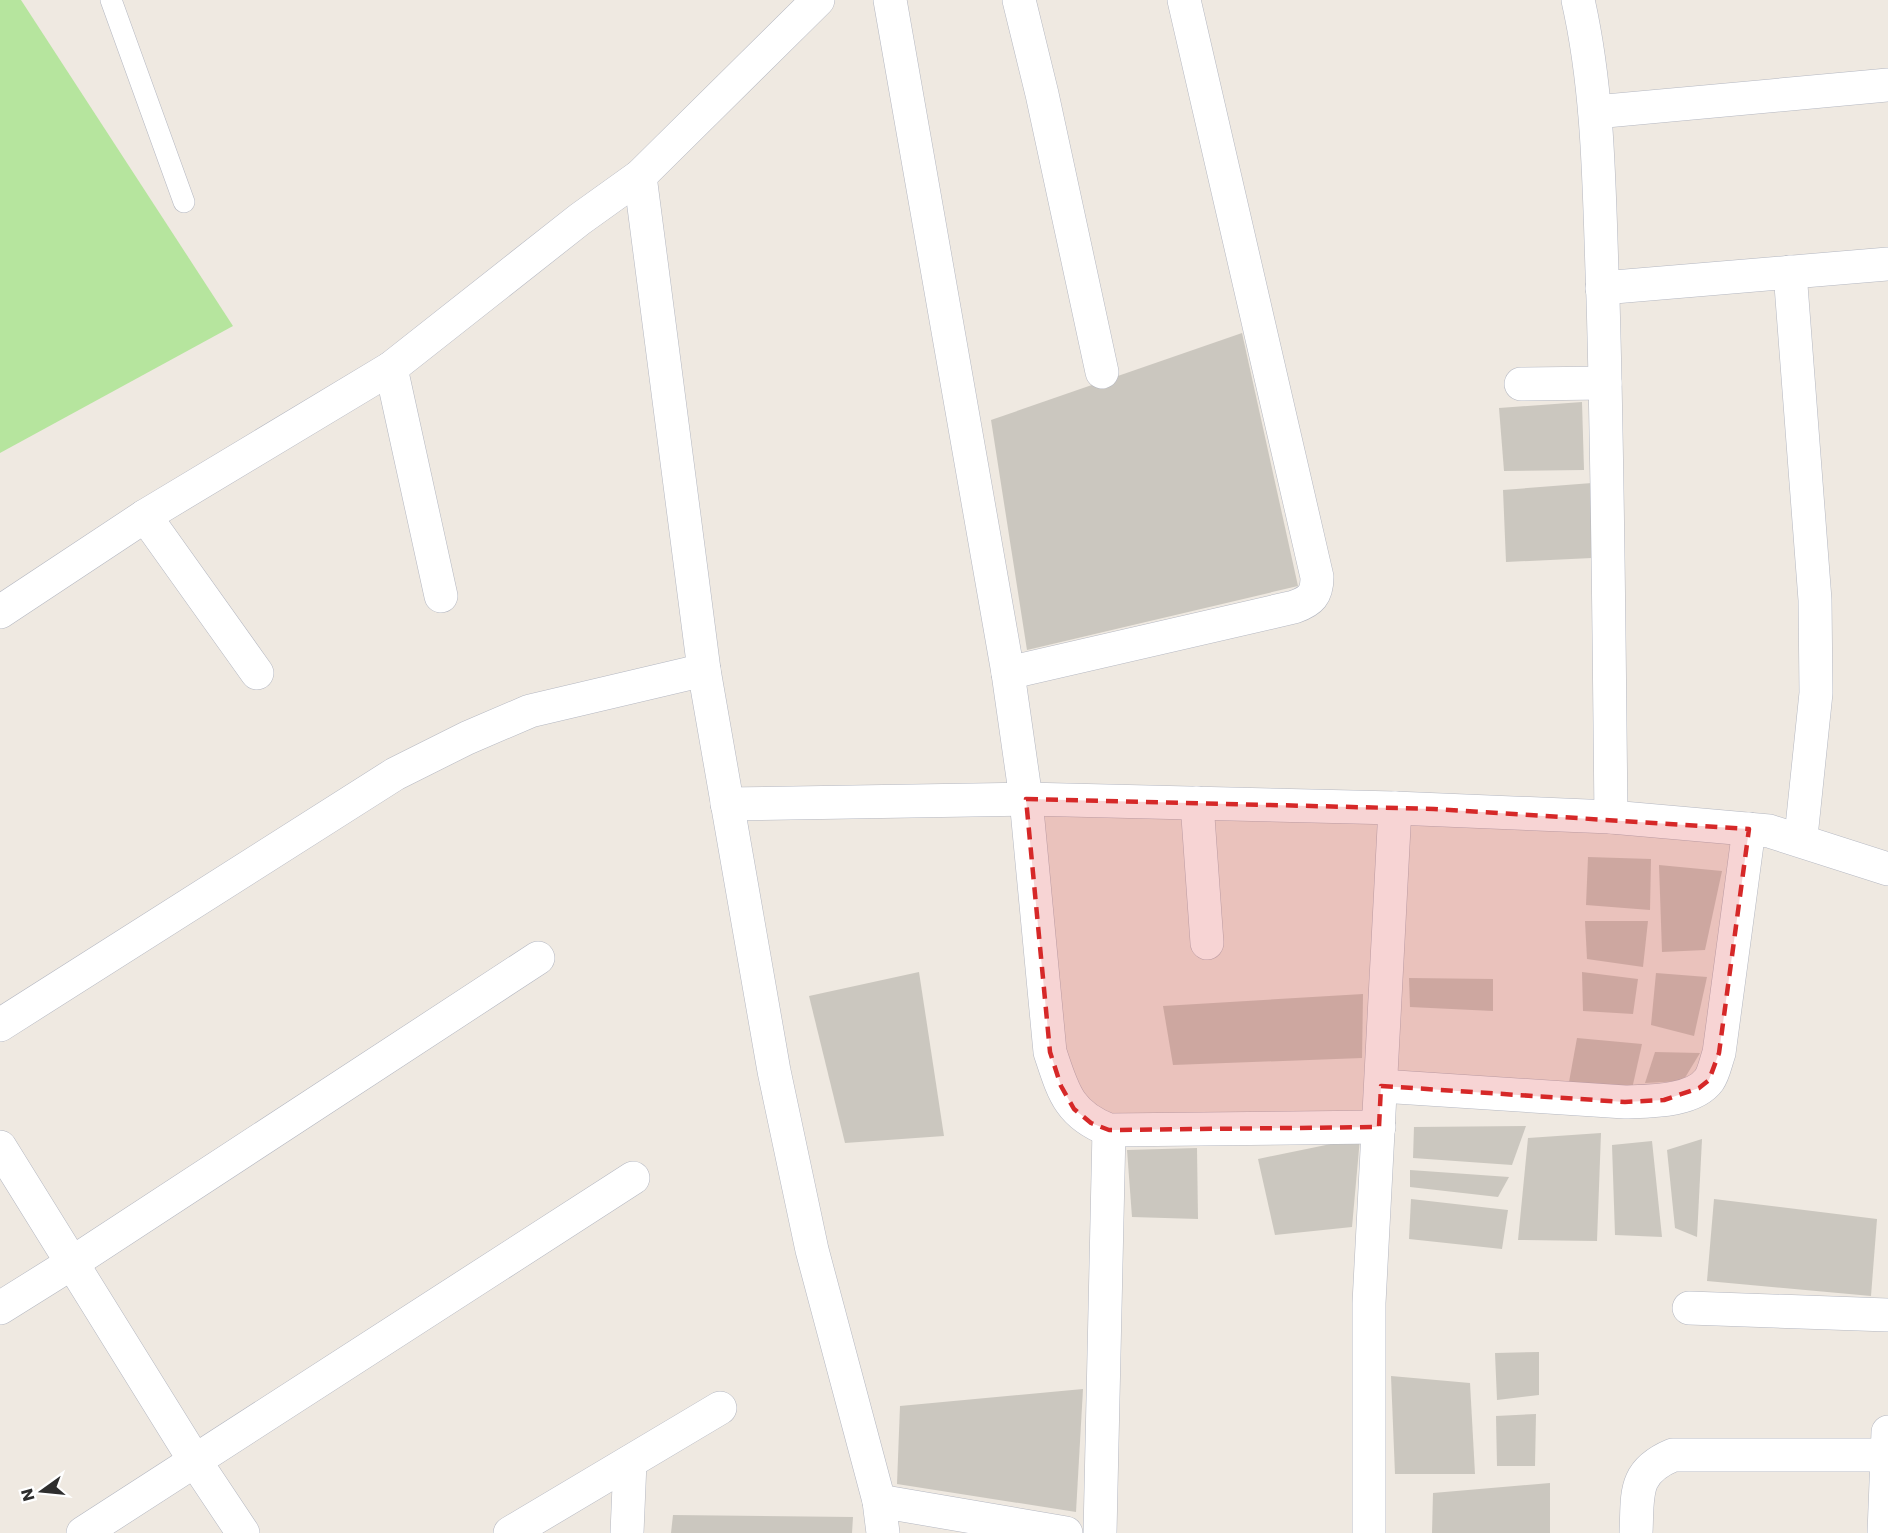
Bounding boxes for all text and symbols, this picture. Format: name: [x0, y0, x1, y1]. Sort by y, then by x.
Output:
north arrow: [12, 1461, 72, 1521]
text: N: [15, 1486, 41, 1504]

